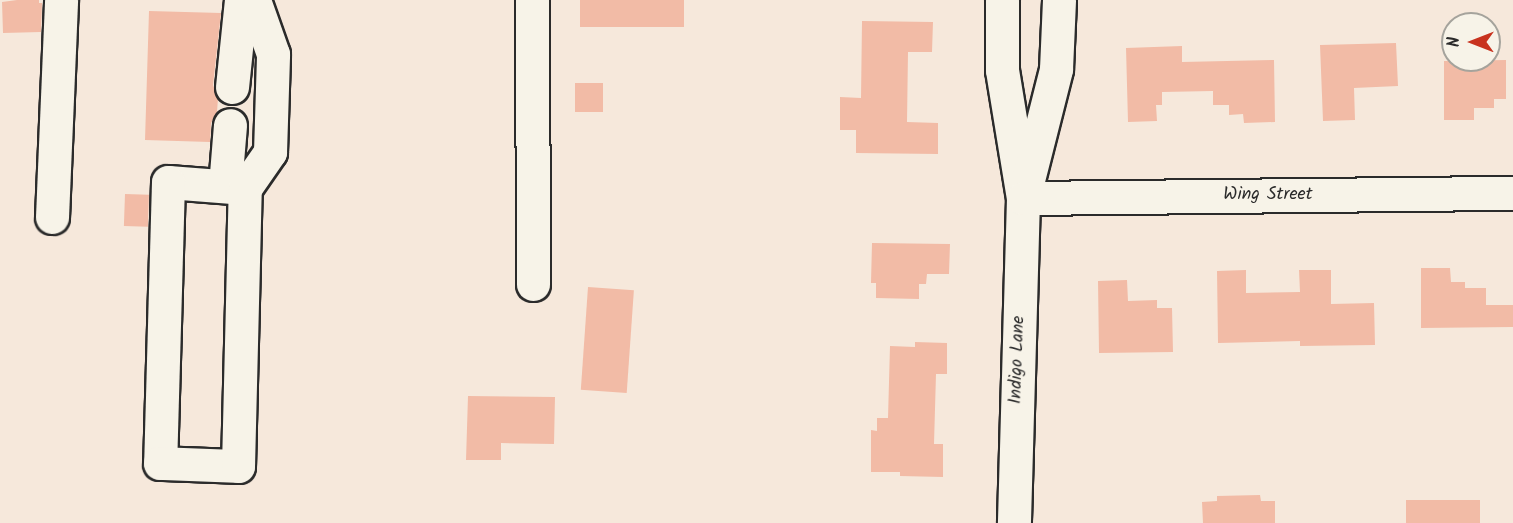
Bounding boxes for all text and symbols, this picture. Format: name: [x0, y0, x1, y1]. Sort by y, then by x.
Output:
north arrow: [1441, 12, 1501, 72]
text: N: [1442, 37, 1467, 47]
street label: Wing Street: [1223, 184, 1313, 206]
street label: Indigo Lane: [1006, 315, 1030, 405]

